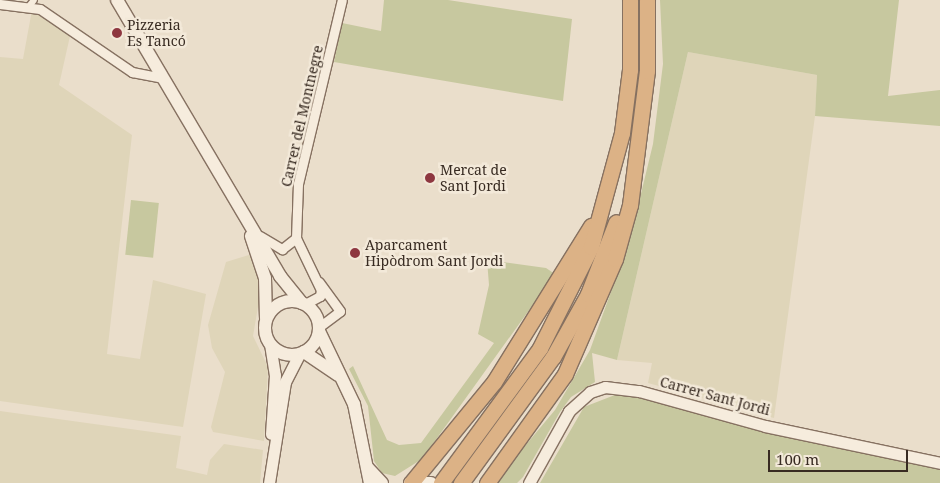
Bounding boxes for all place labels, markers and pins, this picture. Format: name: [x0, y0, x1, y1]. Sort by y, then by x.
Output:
place label: Pizzeria Es Tancó: [127, 17, 186, 49]
marker: Pizzeria Es Tancó: [111, 27, 123, 39]
place label: Mercat de Sant Jordi: [440, 162, 507, 194]
marker: Mercat de Sant Jordi: [424, 172, 436, 184]
place label: Aparcament Hipòdrom Sant Jordi: [365, 237, 503, 270]
marker: Aparcament Hipòdrom Sant Jordi: [349, 247, 361, 259]

